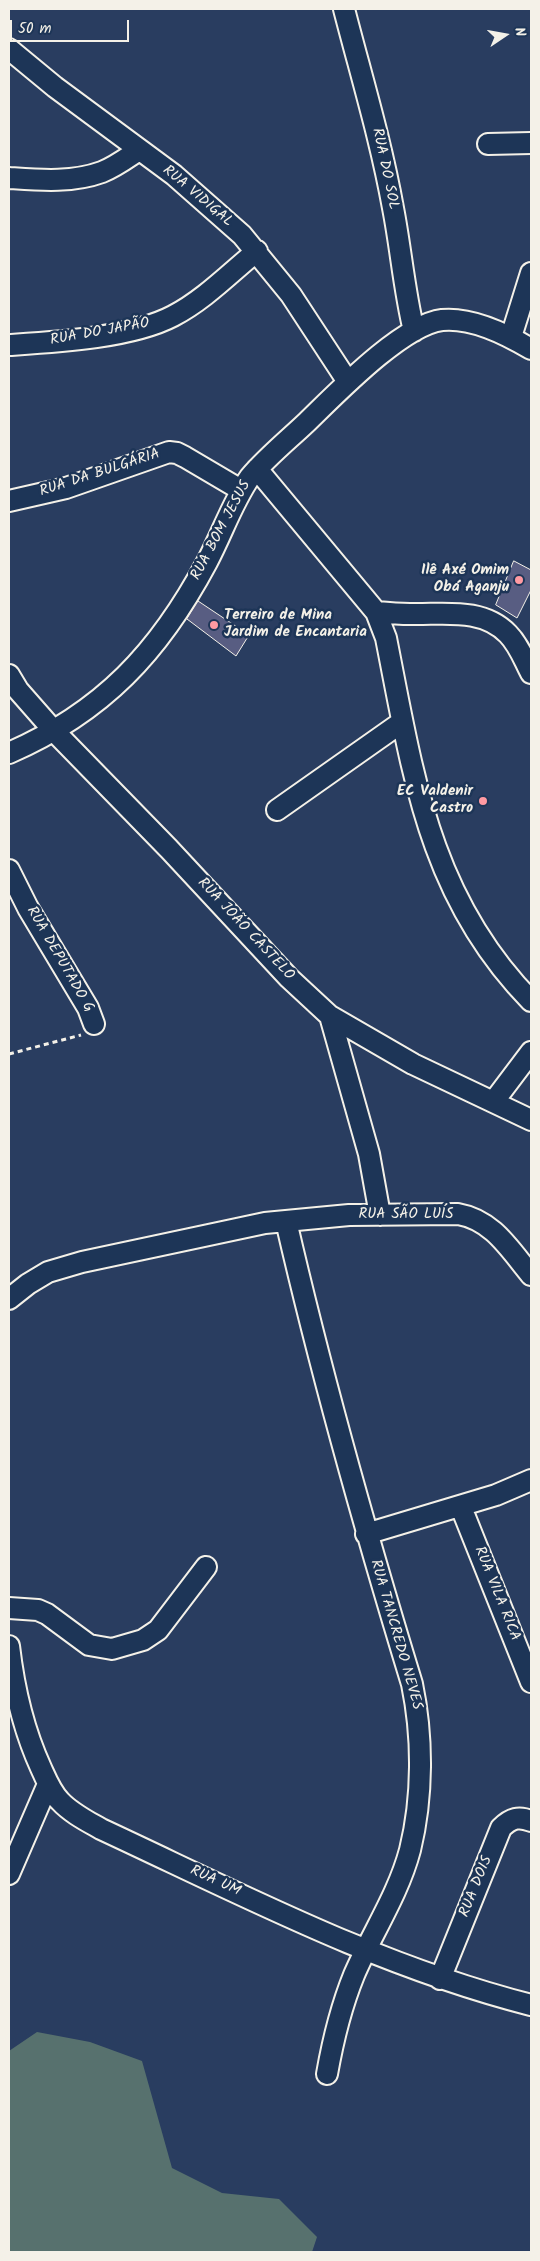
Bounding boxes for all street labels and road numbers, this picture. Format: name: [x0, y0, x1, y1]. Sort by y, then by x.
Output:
street label: RUA DO SOL: [367, 126, 401, 212]
street label: RUA VIDIGAL: [158, 162, 236, 232]
street label: RUA DO JAPÃO: [49, 315, 151, 351]
street label: RUA DA BULGÁRIA: [38, 446, 162, 502]
street label: RUA BOM JESUS: [188, 478, 256, 584]
street label: RUA JOÃO CASTELO: [193, 875, 297, 985]
street label: RUA DEPUTADO G: [21, 904, 97, 1016]
street label: RUA SÃO LUÍS: [359, 1206, 453, 1224]
street label: RUA VILA RICA: [469, 1544, 523, 1644]
street label: RUA TANCREDO NEVES: [365, 1558, 425, 1712]
street label: RUA DOIS: [457, 1854, 497, 1920]
street label: RUA UM: [187, 1863, 243, 1901]

